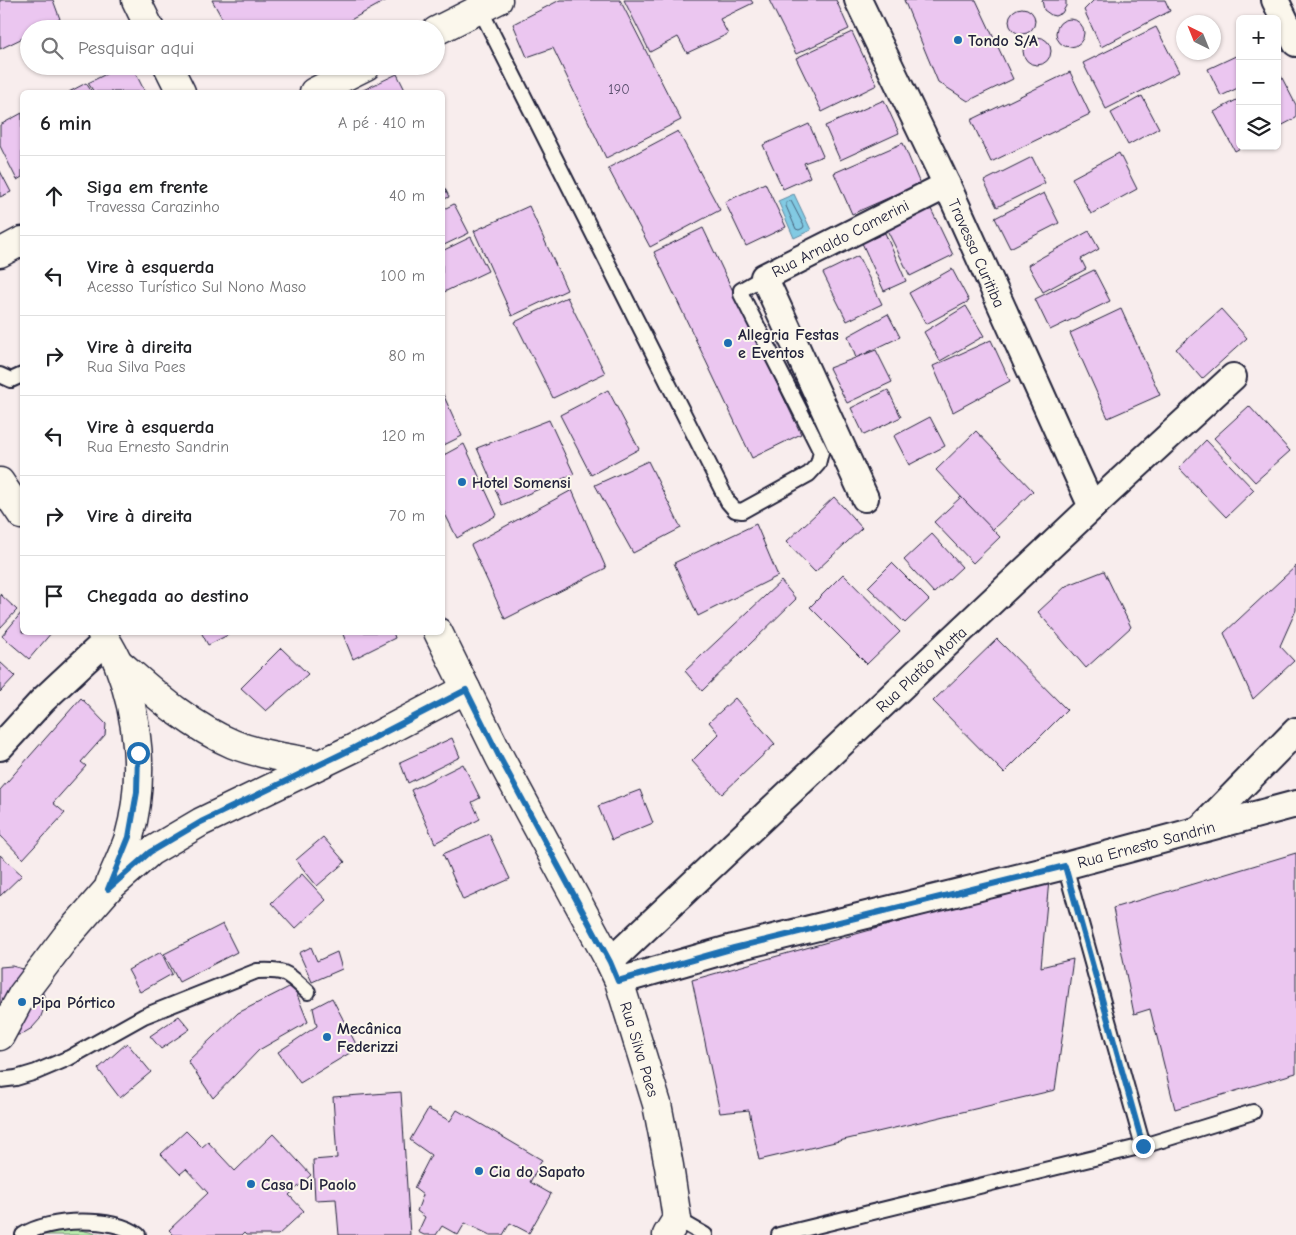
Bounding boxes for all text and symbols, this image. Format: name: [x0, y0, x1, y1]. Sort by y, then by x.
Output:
north arrow: [1176, 15, 1221, 60]
map controls: [1236, 15, 1281, 150]
button: +: [1236, 15, 1281, 60]
search box: [20, 20, 445, 75]
place label: Tondo S/A: [968, 32, 1038, 50]
icon: search: [38, 34, 66, 62]
marker: Tondo S/A: [952, 34, 964, 46]
text: Pesquisar aqui: [78, 37, 194, 59]
button: −: [1236, 60, 1281, 105]
house number: 190: [608, 81, 630, 98]
button: layers: [1236, 105, 1281, 150]
text: 6 min: [40, 111, 92, 135]
text: A pé · 410 m: [338, 114, 425, 132]
text: Siga em frente: [87, 176, 208, 198]
icon: ahead: [40, 182, 68, 210]
text: 40 m: [389, 187, 425, 205]
street label: Rua Arnaldo Camerini: [769, 196, 912, 281]
street label: Travessa Curitiba: [944, 196, 1008, 310]
text: Travessa Carazinho: [87, 198, 220, 216]
text: Vire à esquerda: [87, 256, 214, 278]
icon: left: [40, 262, 68, 290]
text: 100 m: [381, 267, 425, 285]
text: Acesso Turístico Sul Nono Maso: [87, 278, 306, 296]
place label: Allegria Festas e Eventos: [738, 326, 839, 362]
text: Vire à direita: [87, 336, 192, 358]
marker: Allegria Festas e Eventos: [722, 337, 734, 349]
icon: right: [40, 342, 68, 370]
text: 80 m: [388, 347, 425, 365]
text: Rua Silva Paes: [87, 358, 185, 376]
text: Vire à esquerda: [87, 416, 214, 438]
icon: left: [40, 422, 68, 450]
text: 120 m: [382, 427, 425, 445]
text: Rua Ernesto Sandrin: [87, 438, 229, 456]
place label: Hotel Somensi: [472, 474, 571, 492]
marker: Hotel Somensi: [456, 476, 468, 488]
icon: right: [40, 502, 68, 530]
text: Vire à direita: [87, 505, 192, 527]
text: 70 m: [389, 507, 425, 525]
icon: arrive: [40, 582, 68, 610]
text: Chegada ao destino: [87, 585, 249, 607]
street label: Rua Platão Motta: [873, 623, 971, 716]
route start: [127, 742, 150, 765]
street label: Rua Ernesto Sandrin: [1075, 818, 1217, 872]
place label: Pipa Pórtico: [32, 994, 115, 1012]
marker: Pipa Pórtico: [16, 996, 28, 1008]
street label: Rua Silva Paes: [616, 1000, 662, 1099]
place label: Mecânica Federizzi: [337, 1020, 402, 1056]
marker: Mecânica Federizzi: [321, 1031, 333, 1043]
route end: [1132, 1135, 1155, 1158]
place label: Cia do Sapato: [489, 1163, 585, 1181]
marker: Cia do Sapato: [473, 1165, 485, 1177]
place label: Casa Di Paolo: [261, 1176, 356, 1194]
marker: Casa Di Paolo: [245, 1178, 257, 1190]

